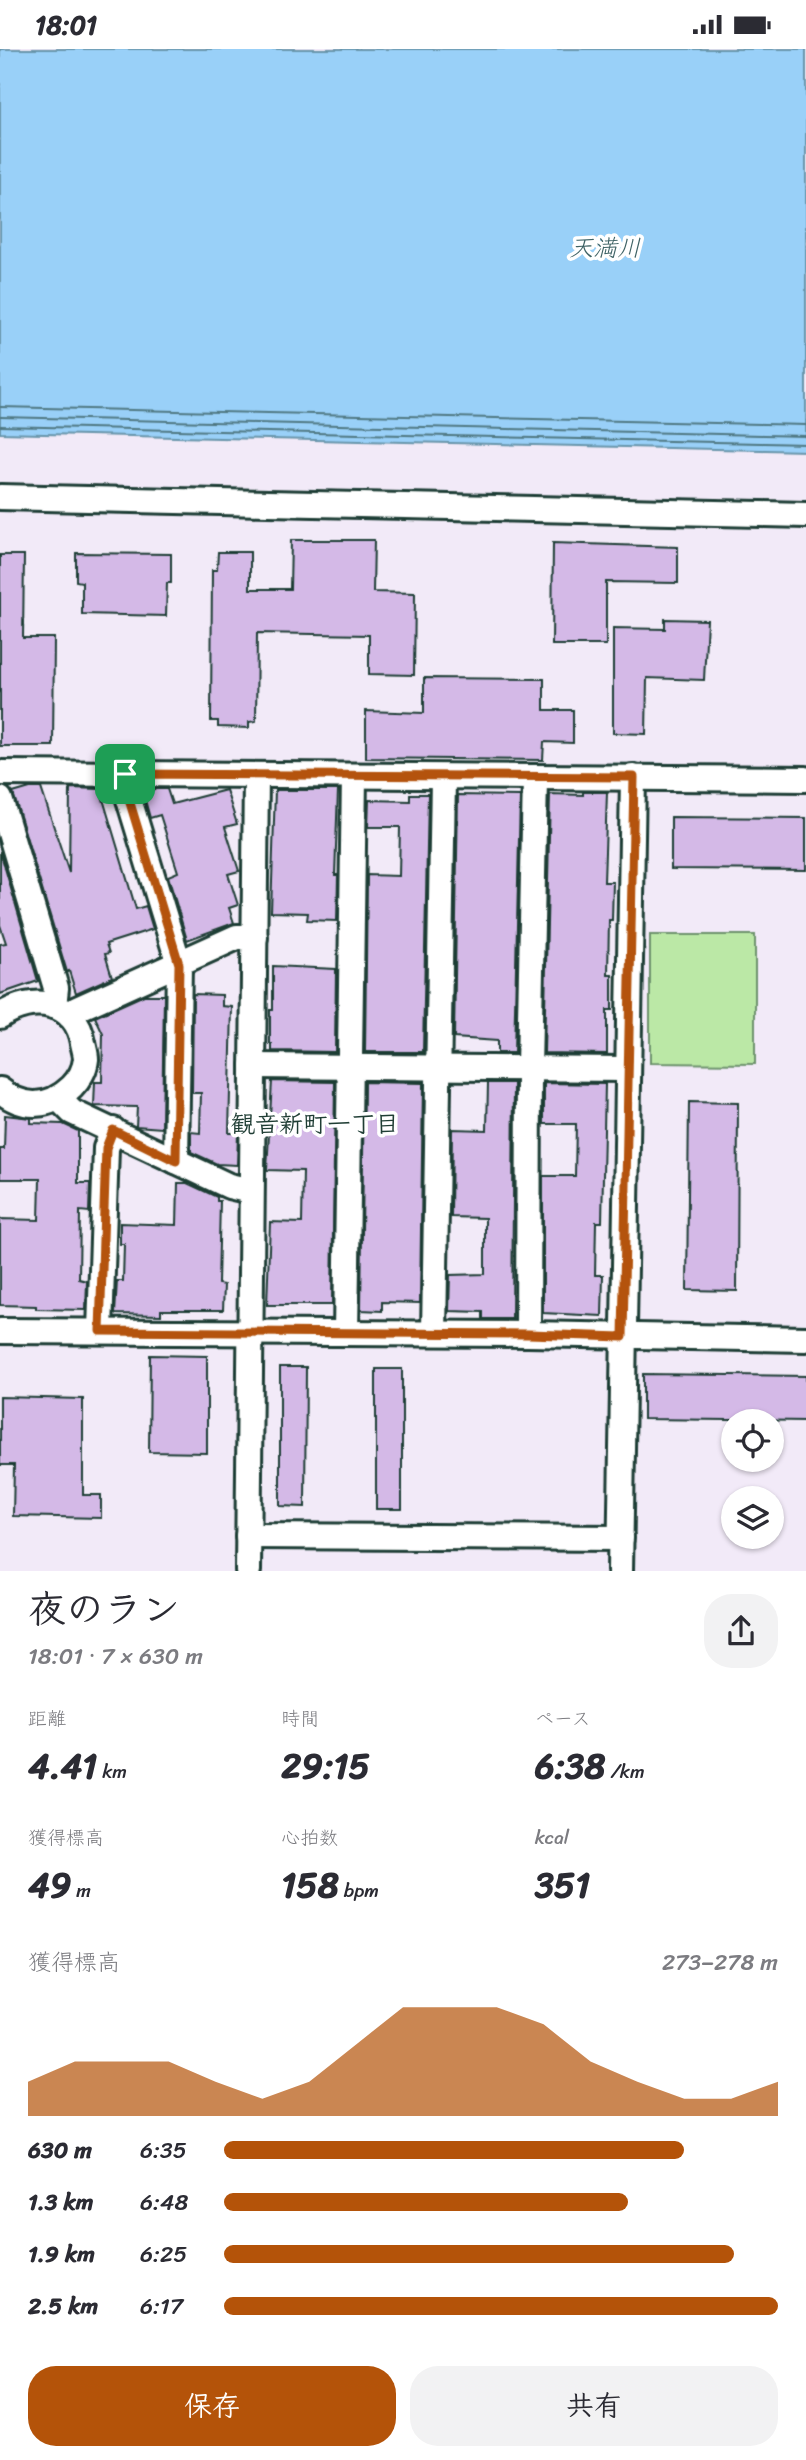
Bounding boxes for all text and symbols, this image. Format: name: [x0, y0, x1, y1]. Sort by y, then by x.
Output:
text: 18:01: [35, 2, 97, 48]
water label: 天満川: [569, 227, 641, 269]
pin: [95, 744, 155, 804]
icon: arrive: [106, 755, 144, 793]
district label: 観音新町一丁目: [231, 1103, 399, 1145]
map controls: [721, 1409, 784, 1549]
button: locate: [721, 1409, 784, 1472]
button: layers: [721, 1486, 784, 1549]
text: 夜のラン: [28, 1576, 180, 1643]
button: share: [704, 1594, 778, 1668]
text: 18:01 · 7 × 630 m: [28, 1636, 203, 1677]
text: 距離: [28, 1702, 66, 1735]
text: 時間: [281, 1702, 319, 1735]
text: ペース: [535, 1702, 591, 1735]
text: 4.41: [28, 1735, 97, 1797]
text: 29:15: [281, 1735, 370, 1797]
text: 6:38: [535, 1735, 605, 1797]
text: km: [97, 1755, 127, 1788]
text: /km: [605, 1755, 644, 1788]
text: 獲得標高: [28, 1821, 104, 1854]
text: 心拍数: [281, 1821, 338, 1854]
text: kcal: [535, 1821, 569, 1854]
text: 49: [28, 1854, 71, 1916]
text: 158: [281, 1854, 339, 1916]
text: 351: [535, 1854, 590, 1916]
text: m: [71, 1874, 91, 1907]
text: bpm: [339, 1874, 379, 1907]
text: 獲得標高: [28, 1942, 120, 1983]
text: 273–278 m: [662, 1942, 778, 1983]
text: 630 m: [28, 2130, 92, 2171]
text: 6:35: [140, 2130, 187, 2171]
text: 1.3 km: [28, 2182, 93, 2223]
text: 6:48: [140, 2182, 188, 2223]
text: 1.9 km: [28, 2234, 95, 2275]
text: 6:25: [140, 2234, 187, 2275]
text: 2.5 km: [28, 2286, 98, 2327]
text: 6:17: [140, 2286, 183, 2327]
button: 保存: [28, 2366, 396, 2446]
button: 共有: [410, 2366, 778, 2446]

